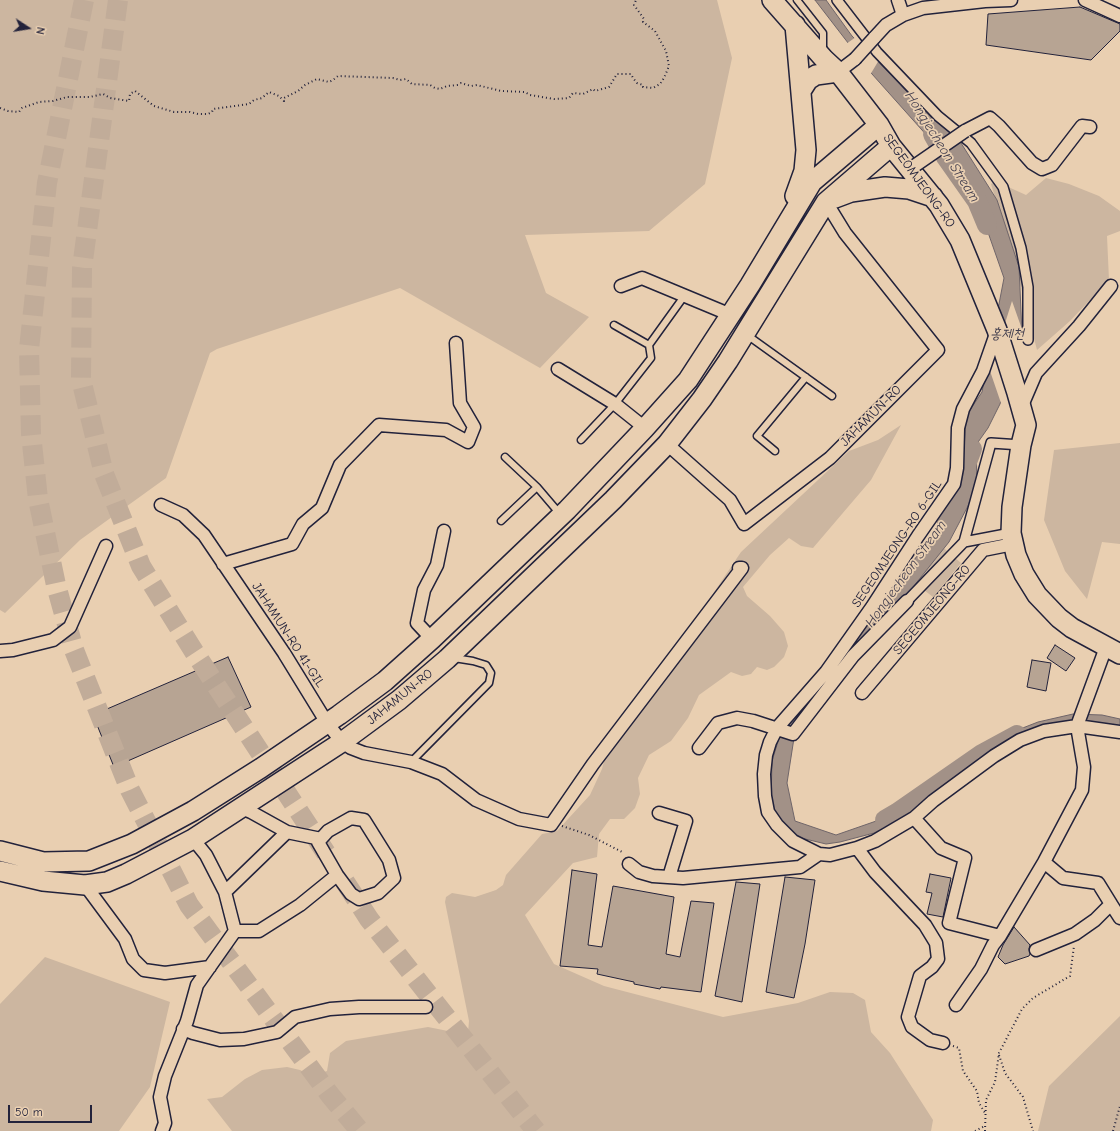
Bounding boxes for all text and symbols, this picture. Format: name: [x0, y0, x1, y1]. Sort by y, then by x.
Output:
north arrow: [8, 8, 48, 48]
text: N: [33, 26, 47, 35]
water label: Hongjecheon Stream: [901, 88, 983, 206]
street label: SEGEOMJEONG-RO: [880, 131, 958, 231]
water label: 홍제천: [990, 326, 1024, 342]
street label: JAHAMUN-RO: [837, 382, 905, 450]
street label: SEGEOMJEONG-RO 6-GIL: [849, 478, 945, 610]
water label: Hongjecheon Stream: [862, 517, 950, 631]
street label: SEGEOMJEONG-RO: [890, 562, 974, 658]
street label: JAHAMUN-RO 41-GIL: [248, 580, 328, 690]
street label: JAHAMUN-RO: [364, 666, 436, 728]
scale bar: [10, 1097, 94, 1123]
text: 50 m: [15, 1105, 43, 1119]

